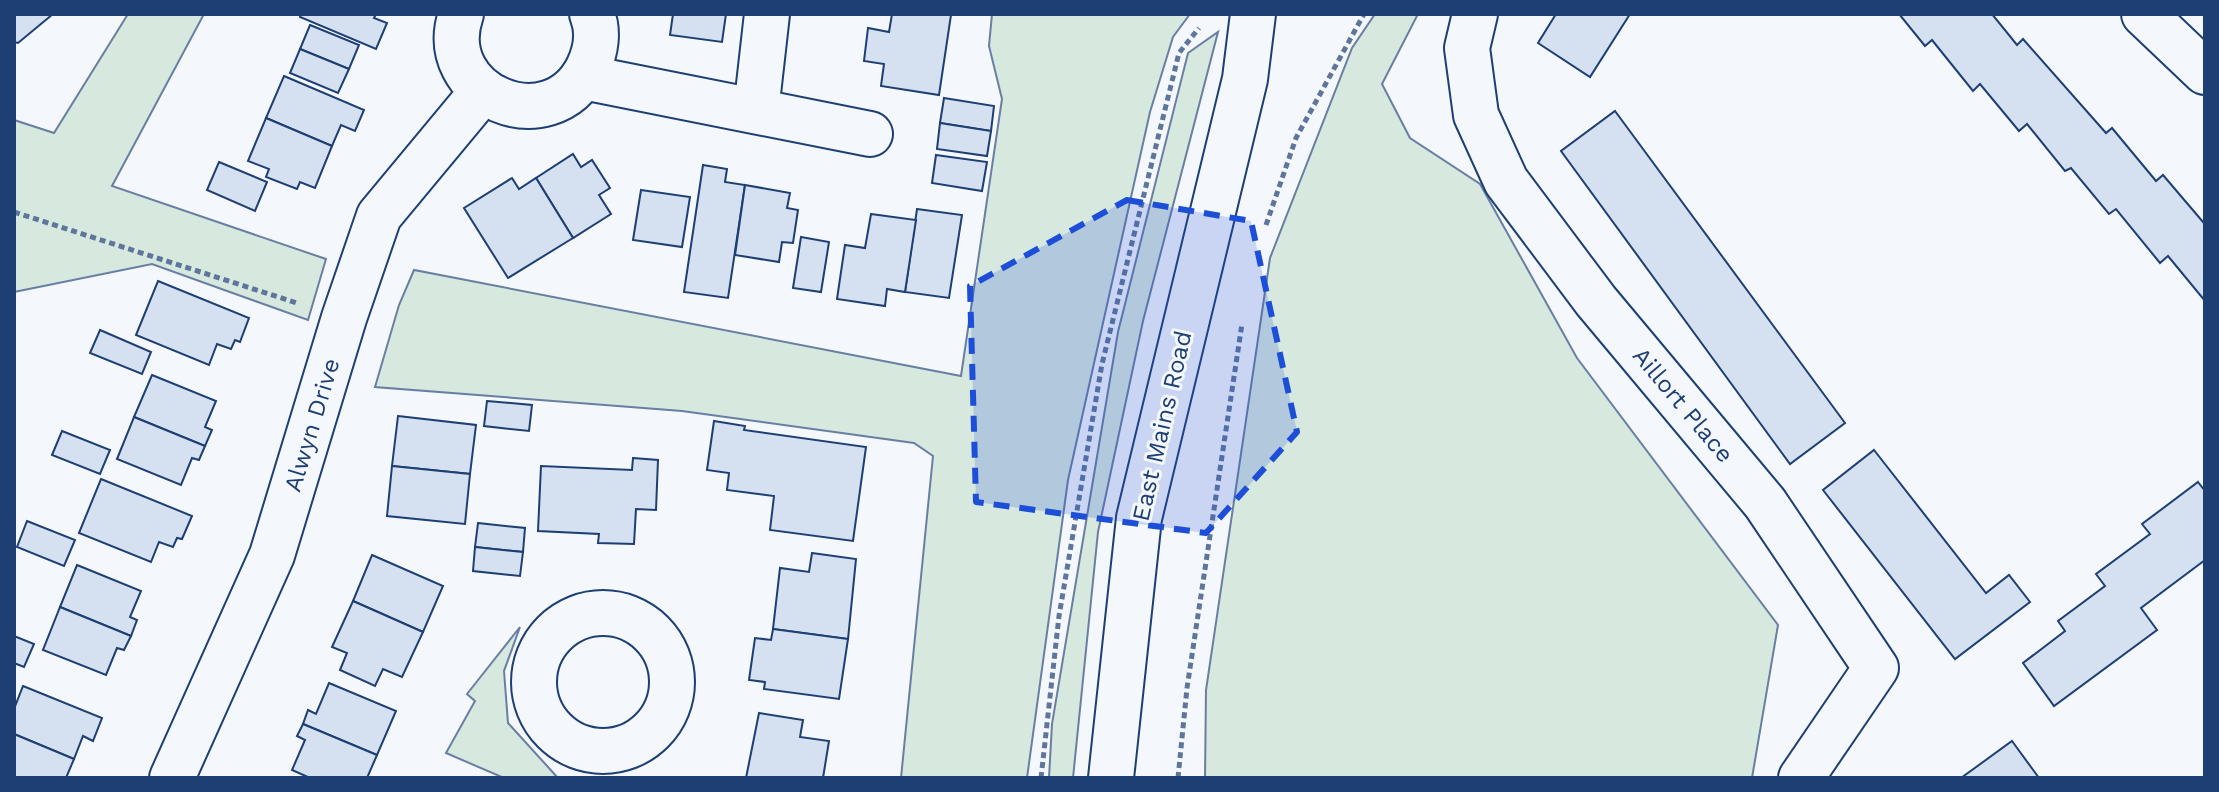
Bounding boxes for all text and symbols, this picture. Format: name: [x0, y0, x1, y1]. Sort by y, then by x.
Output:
street label: East Mains Road: [1126, 328, 1198, 524]
street label: Aillort Place: [1627, 342, 1739, 468]
street label: Alwyn Drive: [278, 355, 346, 495]

